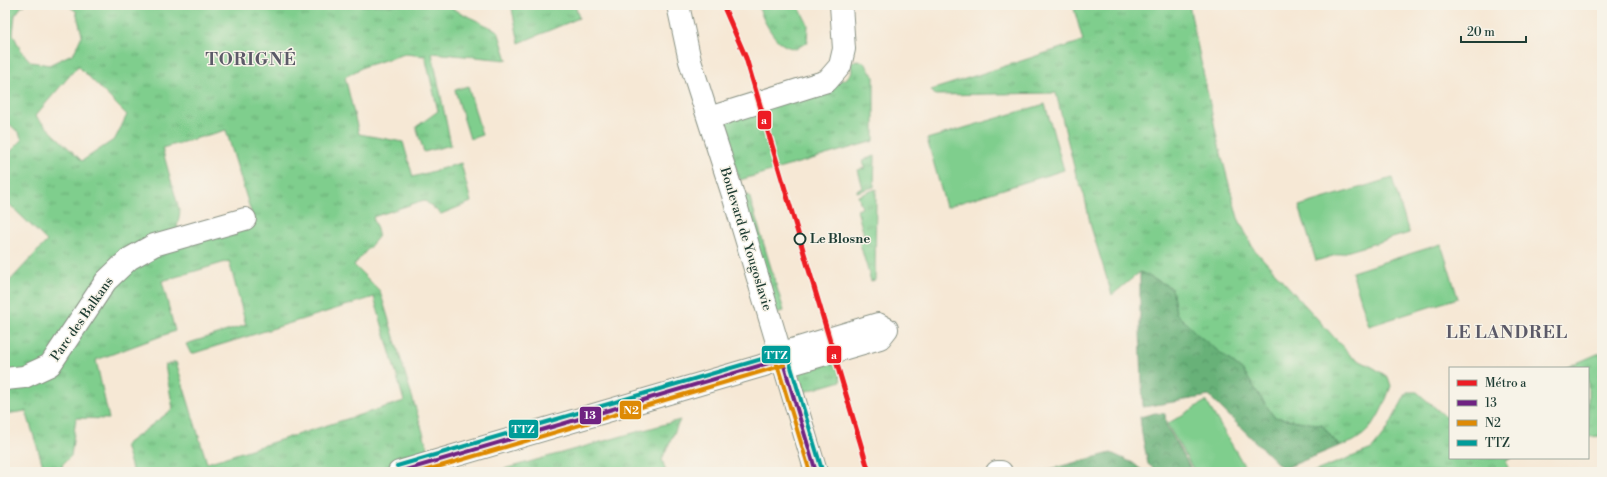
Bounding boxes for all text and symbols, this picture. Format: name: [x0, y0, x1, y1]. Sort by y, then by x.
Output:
scale bar: [1461, 18, 1526, 44]
text: 20 m: [1467, 25, 1495, 40]
district label: TORIGNÉ: [205, 48, 297, 71]
line badge: a: [757, 110, 772, 130]
text: a: [761, 114, 767, 128]
street label: Boulevard de Yougoslavie: [716, 164, 776, 313]
place label: Le Blosne: [810, 231, 870, 247]
marker: Le Blosne: [793, 232, 807, 246]
street label: Parc des Balkans: [47, 274, 117, 364]
district label: LE LANDREL: [1446, 322, 1568, 344]
line badge: TTZ: [761, 345, 791, 364]
line badge: a: [826, 345, 842, 364]
text: TTZ: [765, 349, 788, 363]
text: a: [831, 349, 837, 363]
legend: [1449, 367, 1589, 459]
text: Métro a: [1485, 376, 1527, 391]
text: 13: [1485, 396, 1497, 411]
line badge: N2: [619, 400, 642, 420]
text: N2: [623, 404, 639, 418]
line badge: 13: [579, 406, 602, 425]
text: 13: [584, 409, 596, 423]
text: N2: [1485, 416, 1501, 431]
line badge: TTZ: [508, 419, 539, 439]
text: TTZ: [512, 423, 535, 437]
text: TTZ: [1485, 436, 1510, 451]

